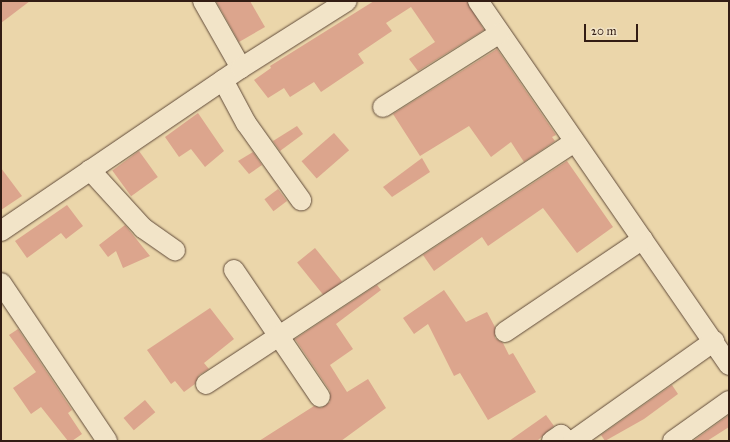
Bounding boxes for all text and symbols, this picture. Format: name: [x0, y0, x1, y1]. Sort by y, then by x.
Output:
scale bar: [586, 16, 640, 42]
text: 20 m: [591, 24, 617, 38]

